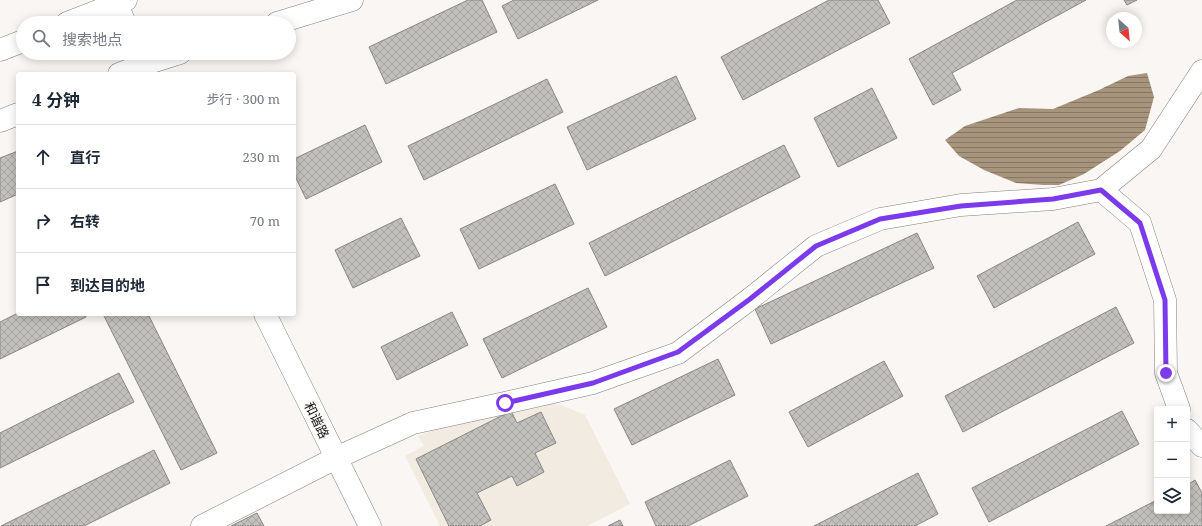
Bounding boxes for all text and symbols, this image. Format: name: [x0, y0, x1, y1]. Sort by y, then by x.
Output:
north arrow: [1106, 12, 1142, 48]
search box: [16, 16, 296, 60]
icon: search: [30, 27, 52, 49]
text: 搜索地点: [62, 29, 122, 49]
text: 4 分钟: [32, 88, 80, 111]
text: 步行 · 300 m: [207, 90, 280, 108]
icon: ahead: [32, 146, 54, 168]
text: 直行: [70, 147, 100, 167]
text: 230 m: [243, 148, 280, 166]
icon: right: [32, 210, 54, 232]
text: 右转: [70, 211, 100, 231]
text: 70 m: [250, 212, 280, 230]
icon: arrive: [32, 274, 54, 296]
text: 到达目的地: [70, 275, 145, 295]
route end: [1157, 364, 1175, 382]
route start: [496, 394, 514, 412]
street label: 和谐路: [300, 399, 334, 441]
map controls: [1154, 406, 1190, 514]
button: +: [1154, 406, 1190, 442]
button: −: [1154, 442, 1190, 478]
button: layers: [1154, 478, 1190, 514]

